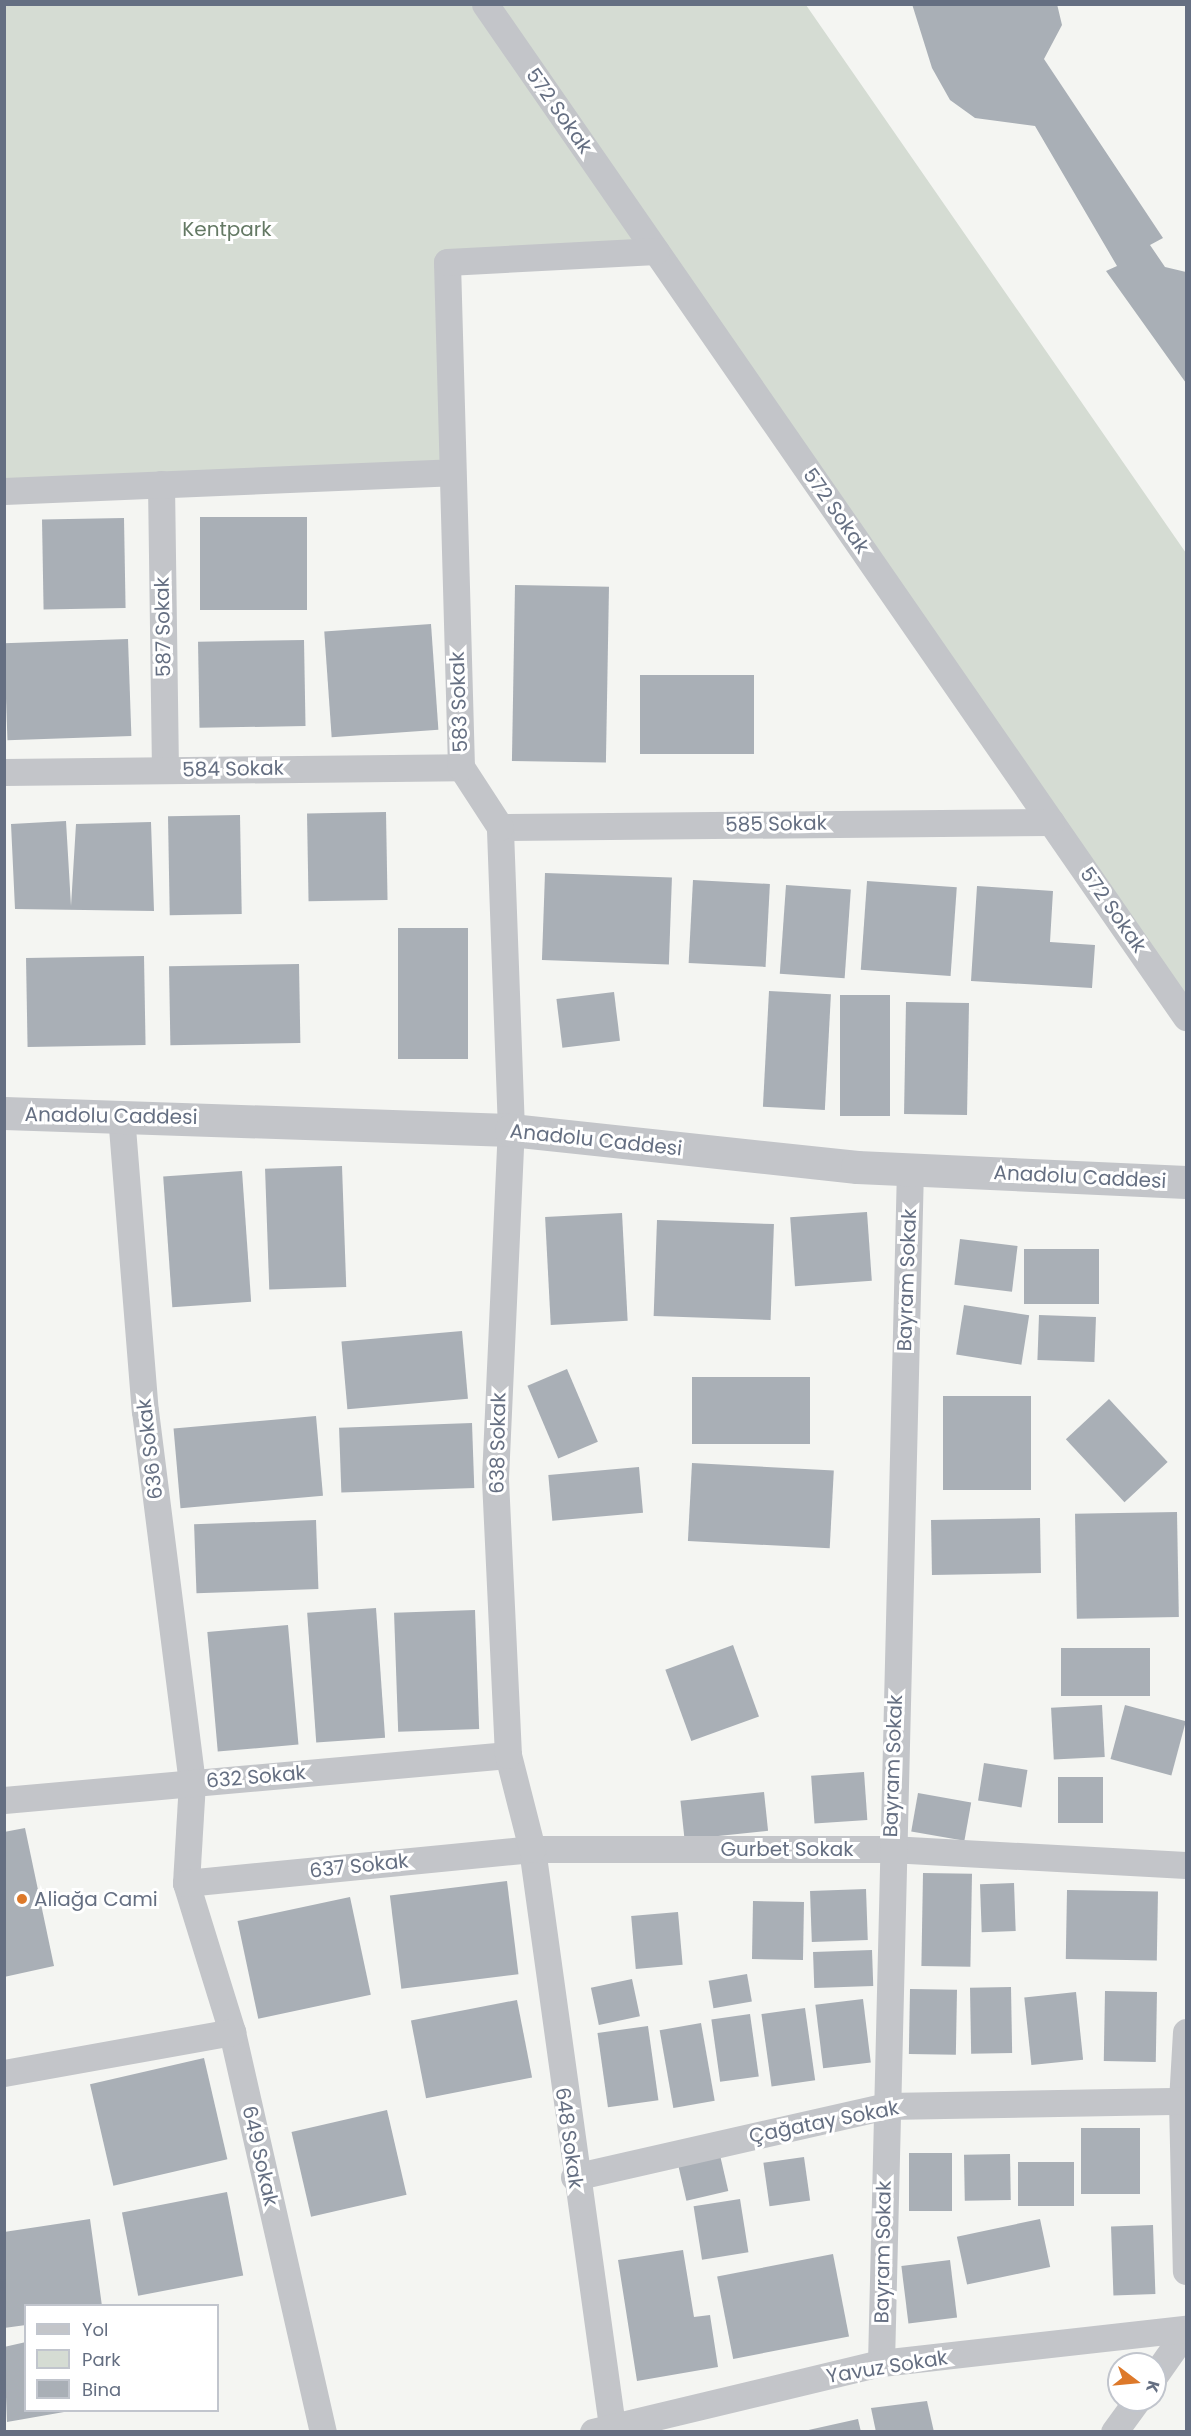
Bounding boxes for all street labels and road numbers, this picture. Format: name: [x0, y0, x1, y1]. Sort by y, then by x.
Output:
street label: 572 Sokak: [521, 64, 597, 158]
street label: 572 Sokak: [798, 464, 874, 558]
street label: 587 Sokak: [150, 577, 176, 677]
street label: 583 Sokak: [445, 651, 473, 753]
street label: 584 Sokak: [182, 756, 284, 782]
street label: 585 Sokak: [725, 811, 827, 837]
street label: 572 Sokak: [1075, 863, 1151, 957]
street label: Anadolu Caddesi: [24, 1102, 198, 1130]
street label: Anadolu Caddesi: [509, 1119, 683, 1161]
street label: Anadolu Caddesi: [993, 1160, 1167, 1194]
street label: Bayram Sokak: [893, 1208, 921, 1352]
street label: 638 Sokak: [485, 1392, 511, 1494]
street label: 636 Sokak: [132, 1397, 168, 1501]
street label: Bayram Sokak: [879, 1694, 907, 1838]
street label: 632 Sokak: [205, 1761, 307, 1793]
street label: Gurbet Sokak: [720, 1837, 854, 1861]
street label: 637 Sokak: [308, 1849, 410, 1883]
street label: 648 Sokak: [550, 2086, 588, 2190]
street label: Çağatay Sokak: [747, 2096, 901, 2148]
street label: 649 Sokak: [237, 2104, 283, 2208]
street label: Bayram Sokak: [870, 2180, 896, 2324]
street label: Yavuz Sokak: [825, 2346, 949, 2388]

